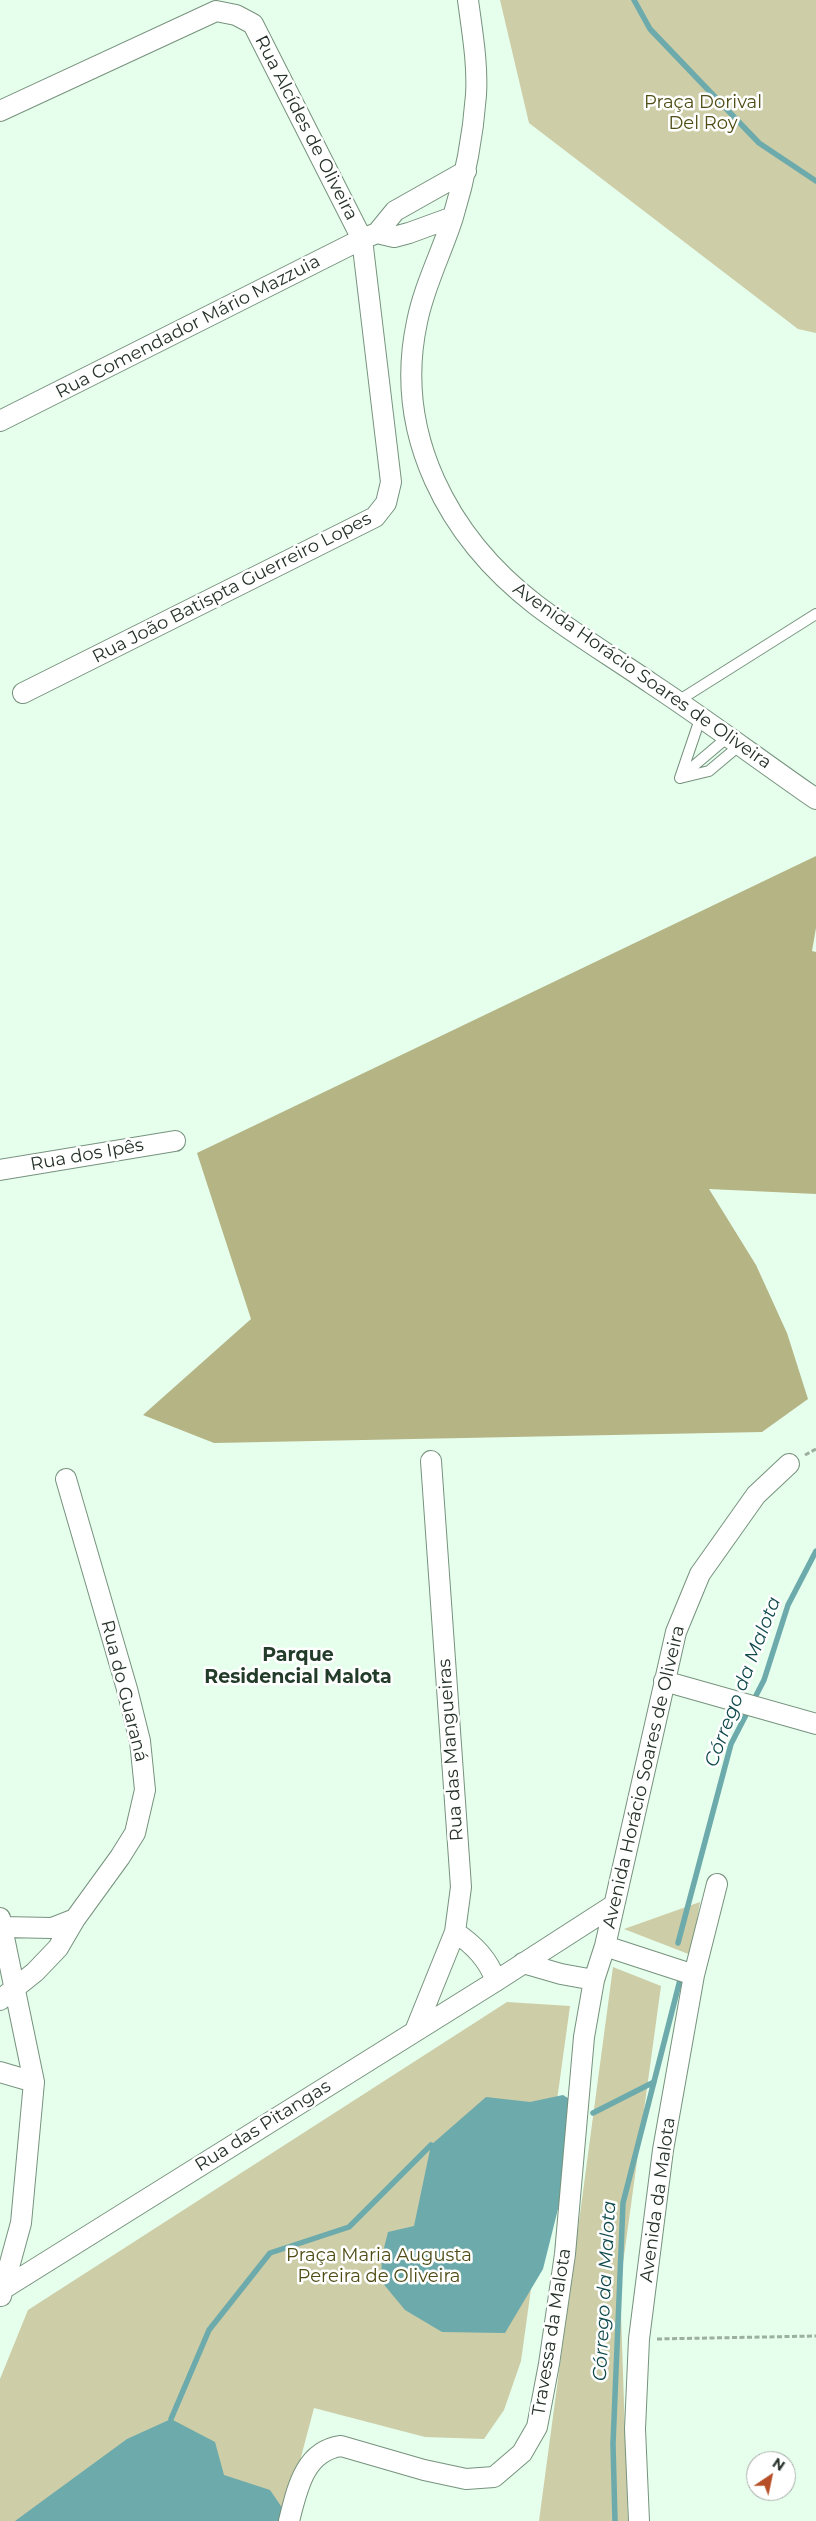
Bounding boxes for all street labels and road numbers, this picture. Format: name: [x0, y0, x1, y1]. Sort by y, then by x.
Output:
street label: Rua Alcídes de Oliveira: [250, 32, 362, 224]
street label: Rua Comendador Mário Mazzuia: [52, 251, 324, 403]
street label: Rua João Batispta Guerreiro Lopes: [89, 508, 375, 668]
street label: Avenida Horácio Soares de Oliveira: [509, 578, 775, 774]
street label: Rua dos Ipês: [29, 1134, 145, 1176]
street label: Rua do Guaraná: [96, 1618, 152, 1764]
street label: Avenida Horácio Soares de Oliveira: [599, 1623, 689, 1931]
street label: Rua das Mangueiras: [434, 1658, 468, 1842]
street label: Rua das Pitangas: [191, 2076, 335, 2176]
street label: Avenida da Malota: [636, 2116, 680, 2284]
street label: Travessa da Malota: [528, 2247, 576, 2417]

